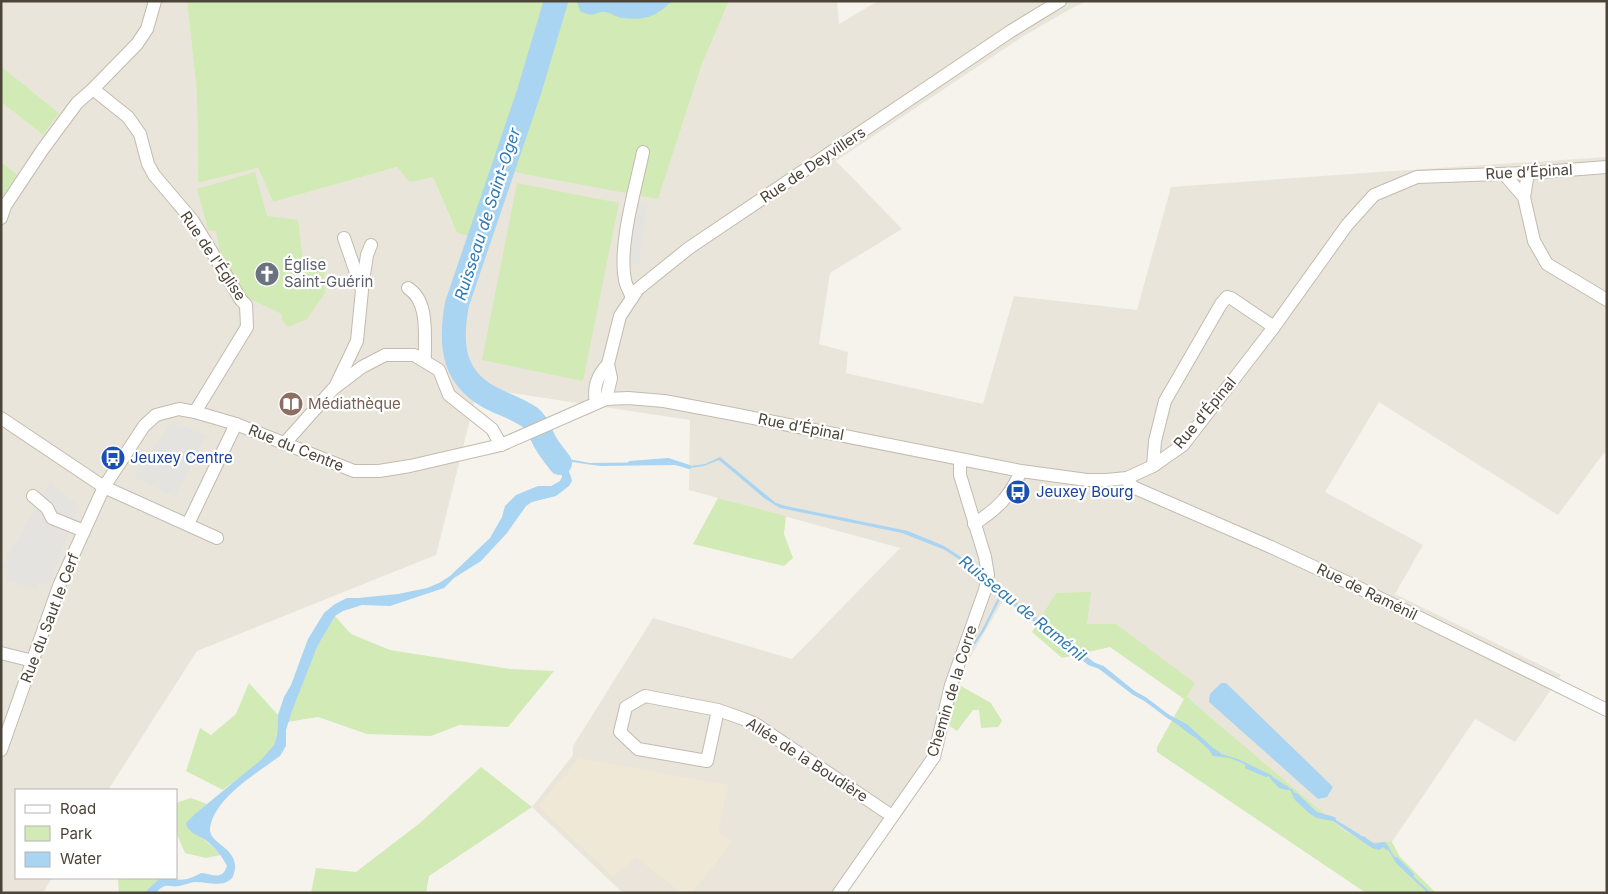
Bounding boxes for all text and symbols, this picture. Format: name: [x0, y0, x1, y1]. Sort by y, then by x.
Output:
street label: Rue de Deyvillers: [756, 122, 869, 207]
water label: Ruisseau de Saint-Oger: [450, 124, 525, 303]
street label: Rue d’Épinal: [1485, 160, 1573, 183]
street label: Rue de l'Église: [176, 207, 250, 304]
place label: Église Saint-Guérin: [284, 255, 373, 291]
church icon: Église Saint-Guérin: [254, 261, 280, 287]
street label: Rue d’Épinal: [1169, 373, 1240, 452]
library icon: Médiathèque: [278, 391, 304, 417]
place label: Médiathèque: [308, 394, 401, 413]
street label: Rue d’Épinal: [756, 409, 846, 444]
street label: Rue du Centre: [246, 420, 347, 475]
bus stop icon: Jeuxey Centre: [100, 445, 126, 471]
place label: Jeuxey Centre: [130, 448, 233, 467]
bus stop icon: Jeuxey Bourg: [1005, 479, 1031, 505]
place label: Jeuxey Bourg: [1036, 482, 1133, 501]
street label: Rue du Saut le Cerf: [16, 550, 83, 685]
water label: Ruisseau de Raménil: [956, 551, 1091, 665]
street label: Rue de Raménil: [1314, 559, 1421, 624]
street label: Chemin de la Corre: [922, 623, 981, 759]
street label: Allée de la Boudière: [743, 713, 872, 806]
legend: [15, 789, 178, 879]
text: Road: [60, 799, 96, 818]
text: Park: [60, 824, 93, 843]
text: Water: [60, 849, 102, 868]

